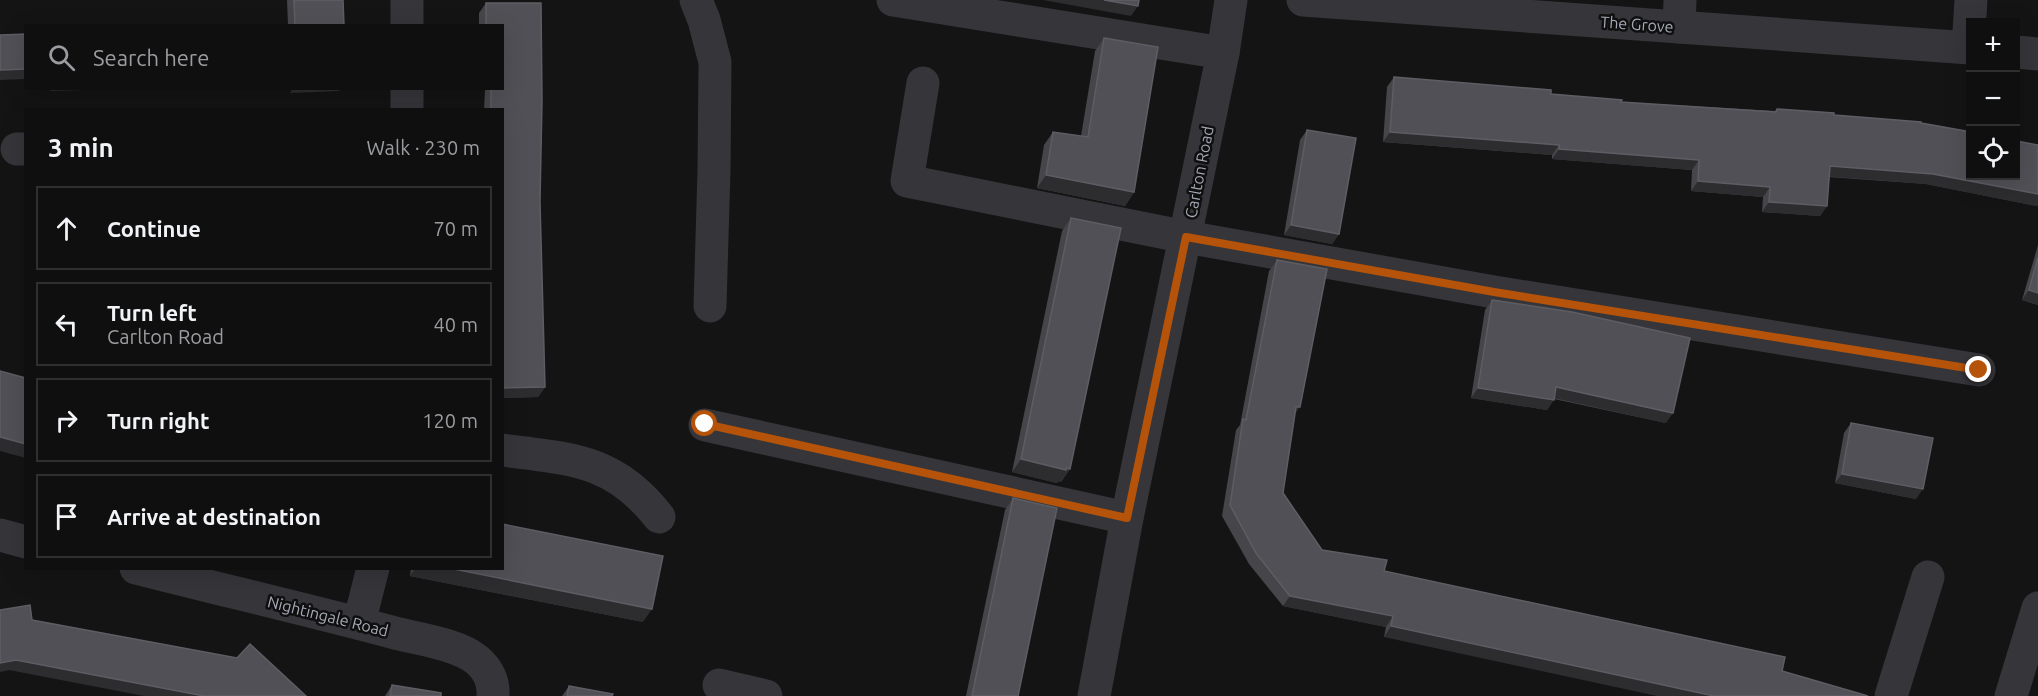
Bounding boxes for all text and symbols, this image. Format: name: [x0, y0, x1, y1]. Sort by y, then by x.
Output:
street label: The Grove: [1600, 12, 1674, 36]
map controls: [1966, 18, 2020, 180]
button: +: [1966, 18, 2020, 72]
search box: [24, 24, 504, 90]
icon: search: [45, 41, 78, 74]
text: Search here: [93, 45, 209, 70]
button: −: [1966, 72, 2020, 126]
street label: Carlton Road: [1181, 124, 1217, 220]
button: locate: [1966, 126, 2020, 180]
text: 3 min: [48, 133, 114, 162]
text: Walk · 230 m: [367, 136, 480, 159]
icon: ahead: [50, 212, 83, 245]
text: Continue: [107, 216, 201, 241]
text: 70 m: [434, 217, 478, 240]
text: Turn left: [107, 300, 197, 325]
icon: left: [50, 308, 83, 341]
text: 40 m: [434, 313, 478, 336]
text: Carlton Road: [107, 325, 224, 348]
route end: [1965, 356, 1991, 382]
icon: right: [50, 404, 83, 437]
text: Turn right: [107, 408, 209, 433]
text: 120 m: [422, 409, 478, 432]
route start: [691, 410, 717, 436]
icon: arrive: [50, 500, 83, 533]
text: Arrive at destination: [107, 504, 321, 529]
street label: Nightingale Road: [266, 592, 390, 640]

